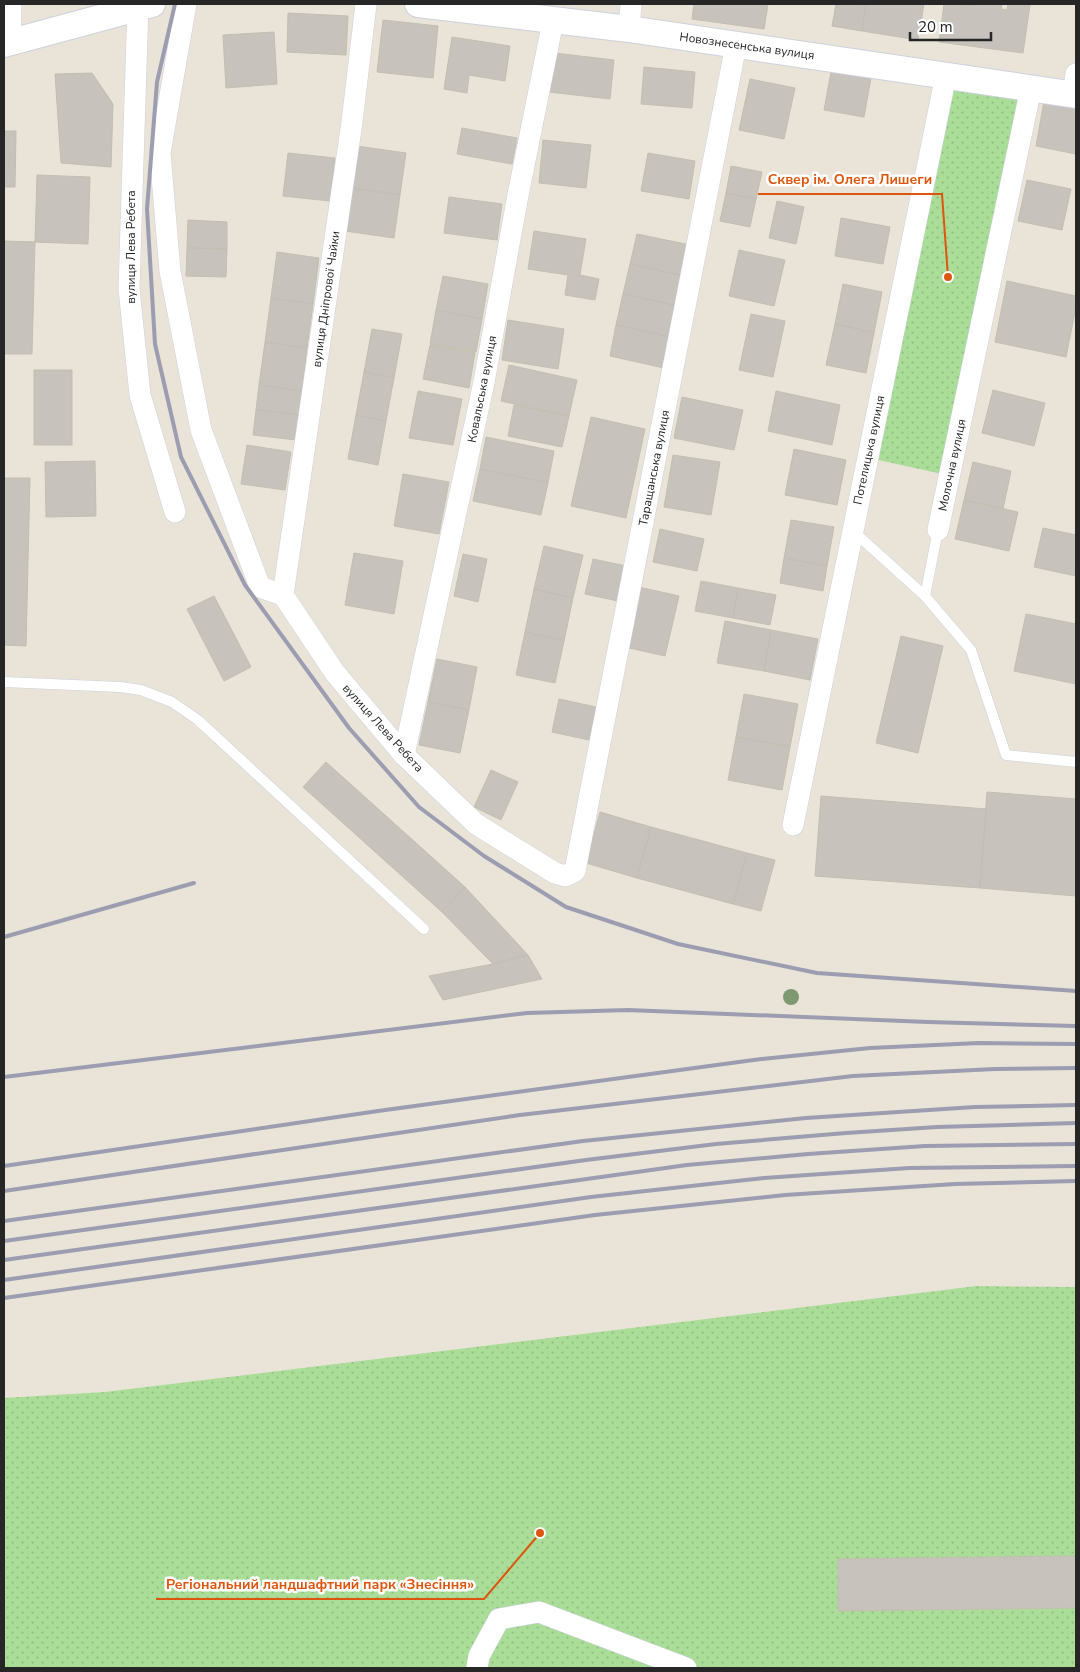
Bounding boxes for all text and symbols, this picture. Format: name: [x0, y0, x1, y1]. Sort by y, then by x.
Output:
scale bar: [910, 10, 991, 42]
text: 20 m: [918, 17, 953, 37]
street label: Новознесенська вулиця: [679, 29, 815, 63]
callout: Сквер ім. Олега Лишеги: [758, 165, 942, 194]
text: Сквер ім. Олега Лишеги: [768, 170, 932, 189]
street label: вулиця Лева Ребета: [123, 190, 139, 304]
street label: вулиця Дніпрової Чайки: [309, 230, 343, 368]
street label: Ковальська вулиця: [464, 334, 500, 444]
street label: Потелицька вулиця: [850, 394, 888, 506]
street label: Таращанська вулиця: [635, 409, 673, 527]
street label: Молочна вулиця: [934, 417, 970, 513]
street label: вулиця Лева Ребета: [339, 680, 427, 776]
callout: Регіональний ландшафтний парк «Знесіння»: [156, 1570, 484, 1599]
text: Регіональний ландшафтний парк «Знесіння»: [166, 1575, 474, 1594]

